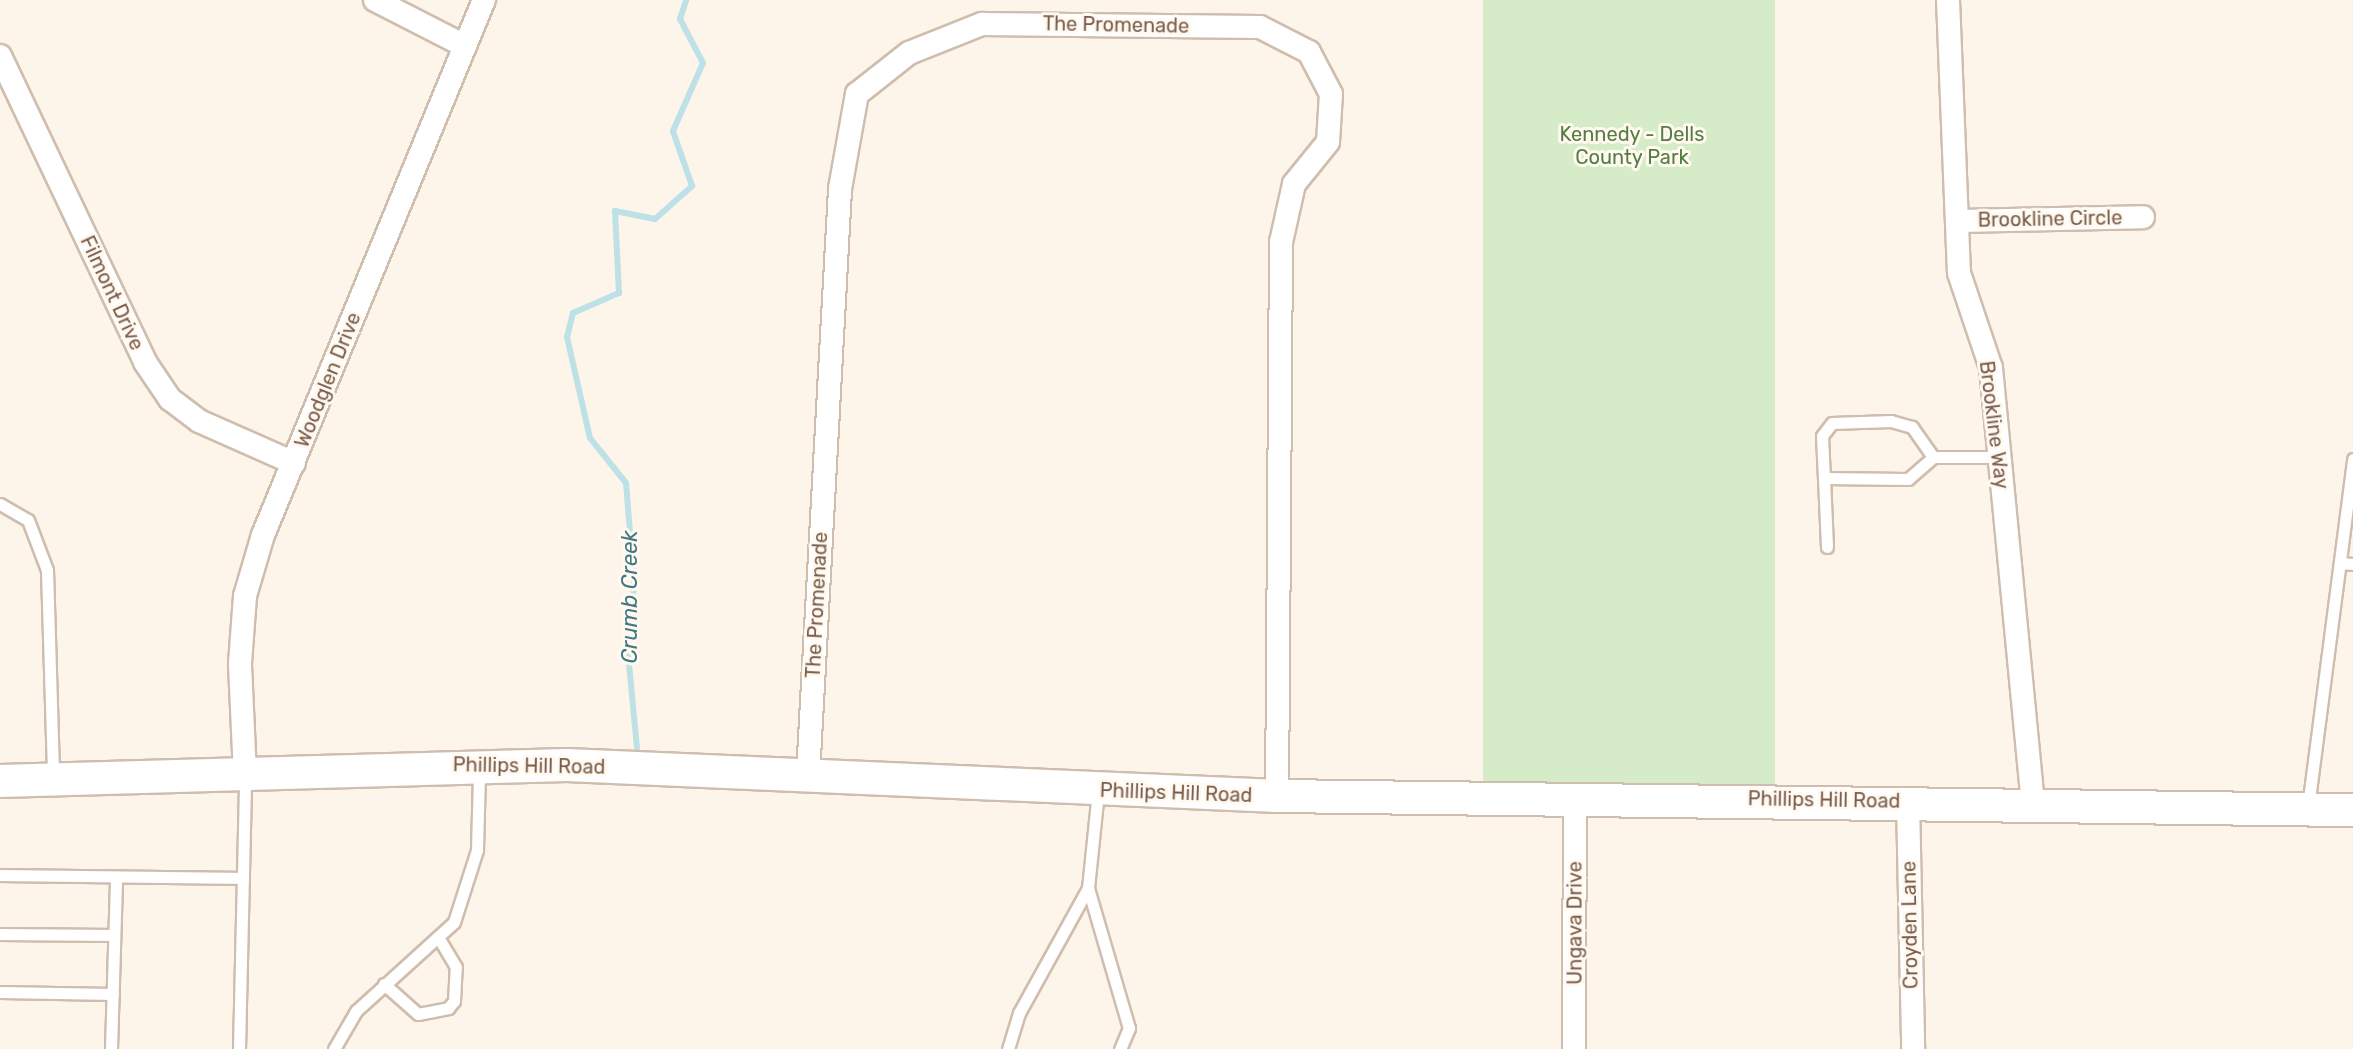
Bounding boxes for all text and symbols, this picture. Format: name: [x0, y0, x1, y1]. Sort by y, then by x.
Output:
street label: The Promenade: [1043, 12, 1189, 38]
park label: Kennedy - Dells County Park: [1559, 123, 1705, 170]
street label: Brookline Circle: [1977, 206, 2123, 232]
street label: Filmont Drive: [75, 232, 149, 354]
street label: Woodglen Drive: [290, 309, 366, 451]
street label: Brookline Way: [1974, 359, 2014, 491]
water label: Crumb Creek: [617, 530, 643, 664]
street label: The Promenade: [801, 531, 833, 679]
street label: Phillips Hill Road: [453, 753, 605, 779]
street label: Phillips Hill Road: [1099, 778, 1253, 808]
street label: Phillips Hill Road: [1748, 787, 1900, 813]
street label: Ungava Drive: [1563, 861, 1587, 985]
street label: Croyden Lane: [1897, 861, 1923, 989]

